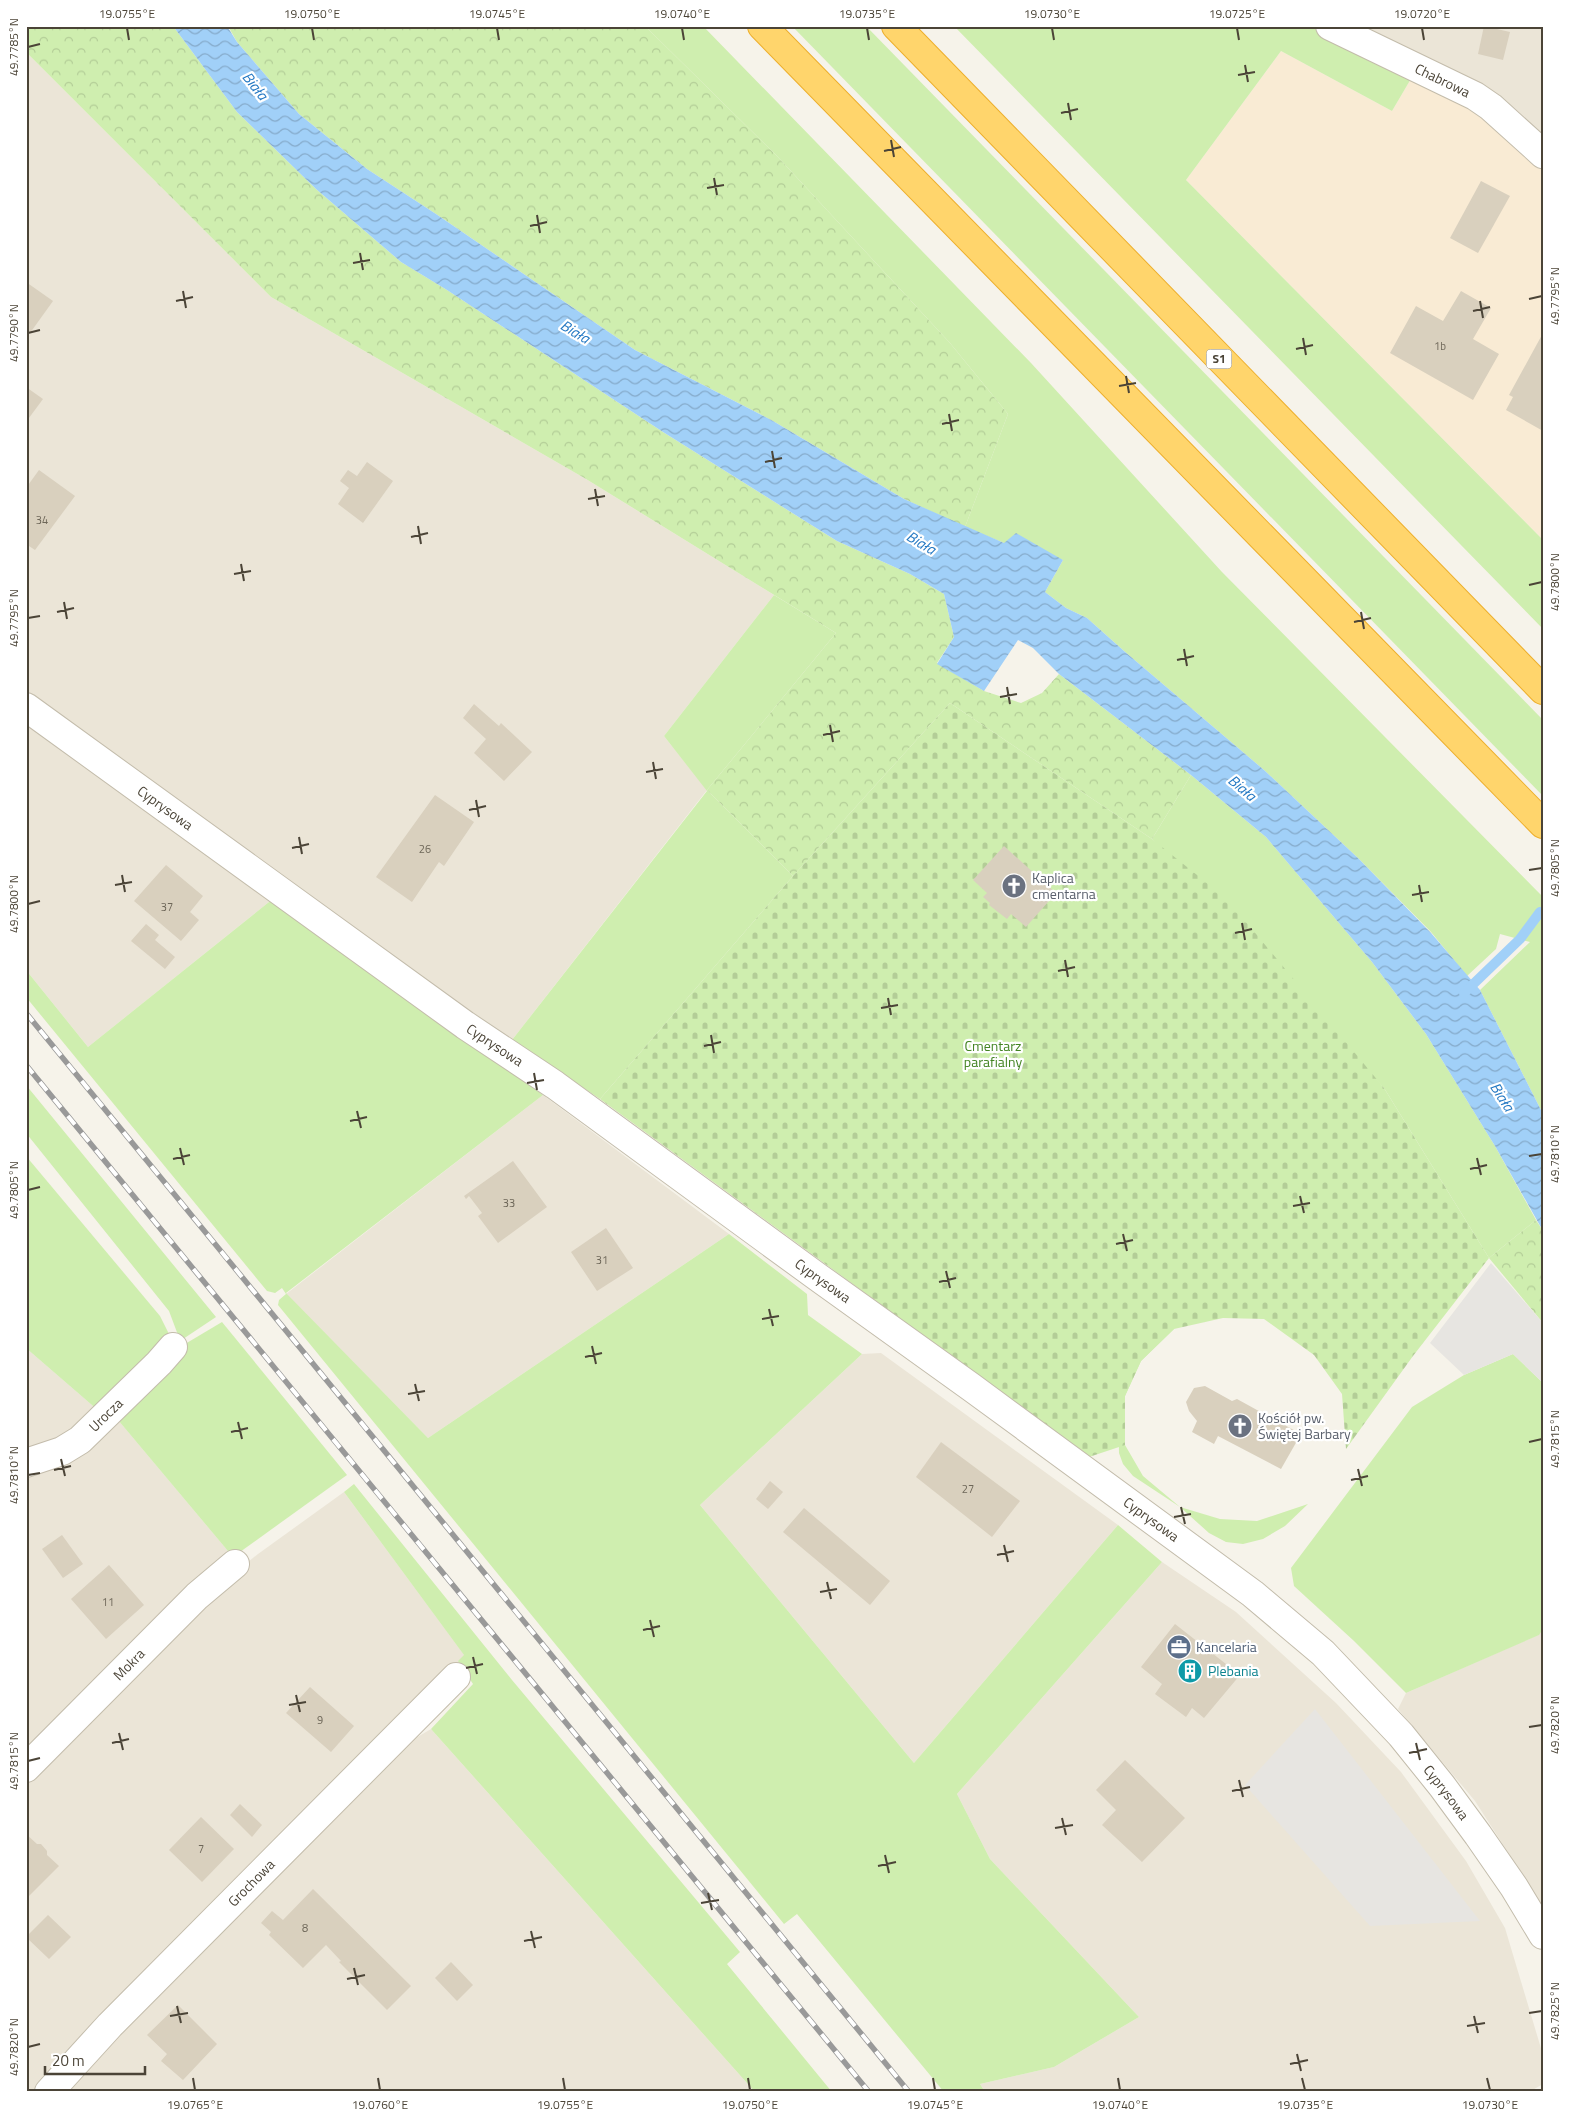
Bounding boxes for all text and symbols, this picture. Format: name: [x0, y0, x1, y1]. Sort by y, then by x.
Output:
text: 19.0755°E: [99, 4, 155, 23]
text: 19.0750°E: [284, 4, 340, 23]
text: 19.0745°E: [469, 4, 525, 23]
text: 19.0740°E: [654, 4, 710, 23]
text: 19.0735°E: [839, 4, 895, 23]
text: 19.0730°E: [1024, 4, 1080, 23]
text: 19.0725°E: [1209, 4, 1265, 23]
text: 19.0720°E: [1394, 4, 1450, 23]
text: 49.7785°N: [4, 18, 23, 76]
street label: Chabrowa: [1412, 58, 1474, 102]
water label: Biała: [237, 66, 275, 106]
text: 49.7795°N: [1545, 267, 1564, 325]
text: 49.7790°N: [4, 304, 23, 362]
water label: Biała: [556, 314, 596, 350]
house number: 1b: [1434, 338, 1446, 354]
road number: S1: [1206, 349, 1232, 368]
house number: 34: [36, 512, 48, 528]
water label: Biała: [902, 525, 942, 561]
text: 49.7800°N: [1545, 553, 1564, 611]
text: 49.7795°N: [4, 589, 23, 647]
water label: Biała: [1223, 769, 1263, 807]
street label: Cyprysowa: [133, 780, 198, 835]
text: 49.7805°N: [1545, 839, 1564, 897]
house number: 26: [419, 841, 431, 857]
place label: Kaplica cmentarna: [1032, 867, 1096, 904]
church icon: Kaplica cmentarna: [1001, 873, 1027, 899]
text: 49.7800°N: [4, 875, 23, 933]
house number: 37: [161, 899, 173, 915]
street label: Cyprysowa: [462, 1018, 528, 1071]
park label: Cmentarz parafialny: [964, 1035, 1022, 1072]
water label: Biała: [1484, 1078, 1521, 1117]
text: 49.7810°N: [1545, 1125, 1564, 1183]
text: 49.7805°N: [4, 1161, 23, 1219]
house number: 33: [503, 1195, 515, 1211]
house number: 31: [596, 1252, 608, 1268]
street label: Cyprysowa: [791, 1253, 855, 1308]
street label: Urocza: [84, 1393, 127, 1436]
place label: Kościół pw. Świętej Barbary: [1258, 1407, 1351, 1444]
text: 49.7815°N: [1545, 1410, 1564, 1468]
church icon: Kościół pw. Świętej Barbary: [1227, 1413, 1253, 1439]
text: 49.7810°N: [4, 1446, 23, 1504]
house number: 27: [962, 1481, 974, 1497]
street label: Cyprysowa: [1119, 1491, 1184, 1547]
house number: 11: [102, 1594, 114, 1610]
office icon: Kancelaria: [1166, 1634, 1192, 1660]
place label: Kancelaria: [1196, 1636, 1257, 1657]
street label: Mokra: [108, 1643, 149, 1685]
building icon: Plebania: [1177, 1658, 1203, 1684]
place label: Plebania: [1208, 1660, 1259, 1681]
text: 49.7820°N: [1545, 1696, 1564, 1754]
house number: 9: [317, 1712, 323, 1728]
text: 49.7815°N: [4, 1732, 23, 1790]
street label: Cyprysowa: [1419, 1760, 1475, 1824]
house number: 7: [198, 1841, 204, 1857]
street label: Grochowa: [223, 1854, 279, 1911]
house number: 8: [302, 1920, 308, 1936]
text: 49.7825°N: [1545, 1982, 1564, 2040]
text: 49.7820°N: [4, 2018, 23, 2076]
scale bar: [45, 2043, 145, 2075]
text: 20 m: [52, 2049, 85, 2072]
text: 19.0765°E: [167, 2095, 223, 2114]
text: 19.0760°E: [352, 2095, 408, 2114]
text: 19.0755°E: [537, 2095, 593, 2114]
text: 19.0750°E: [722, 2095, 778, 2114]
text: 19.0745°E: [907, 2095, 963, 2114]
text: 19.0740°E: [1092, 2095, 1148, 2114]
text: 19.0735°E: [1277, 2095, 1333, 2114]
text: 19.0730°E: [1462, 2095, 1518, 2114]

